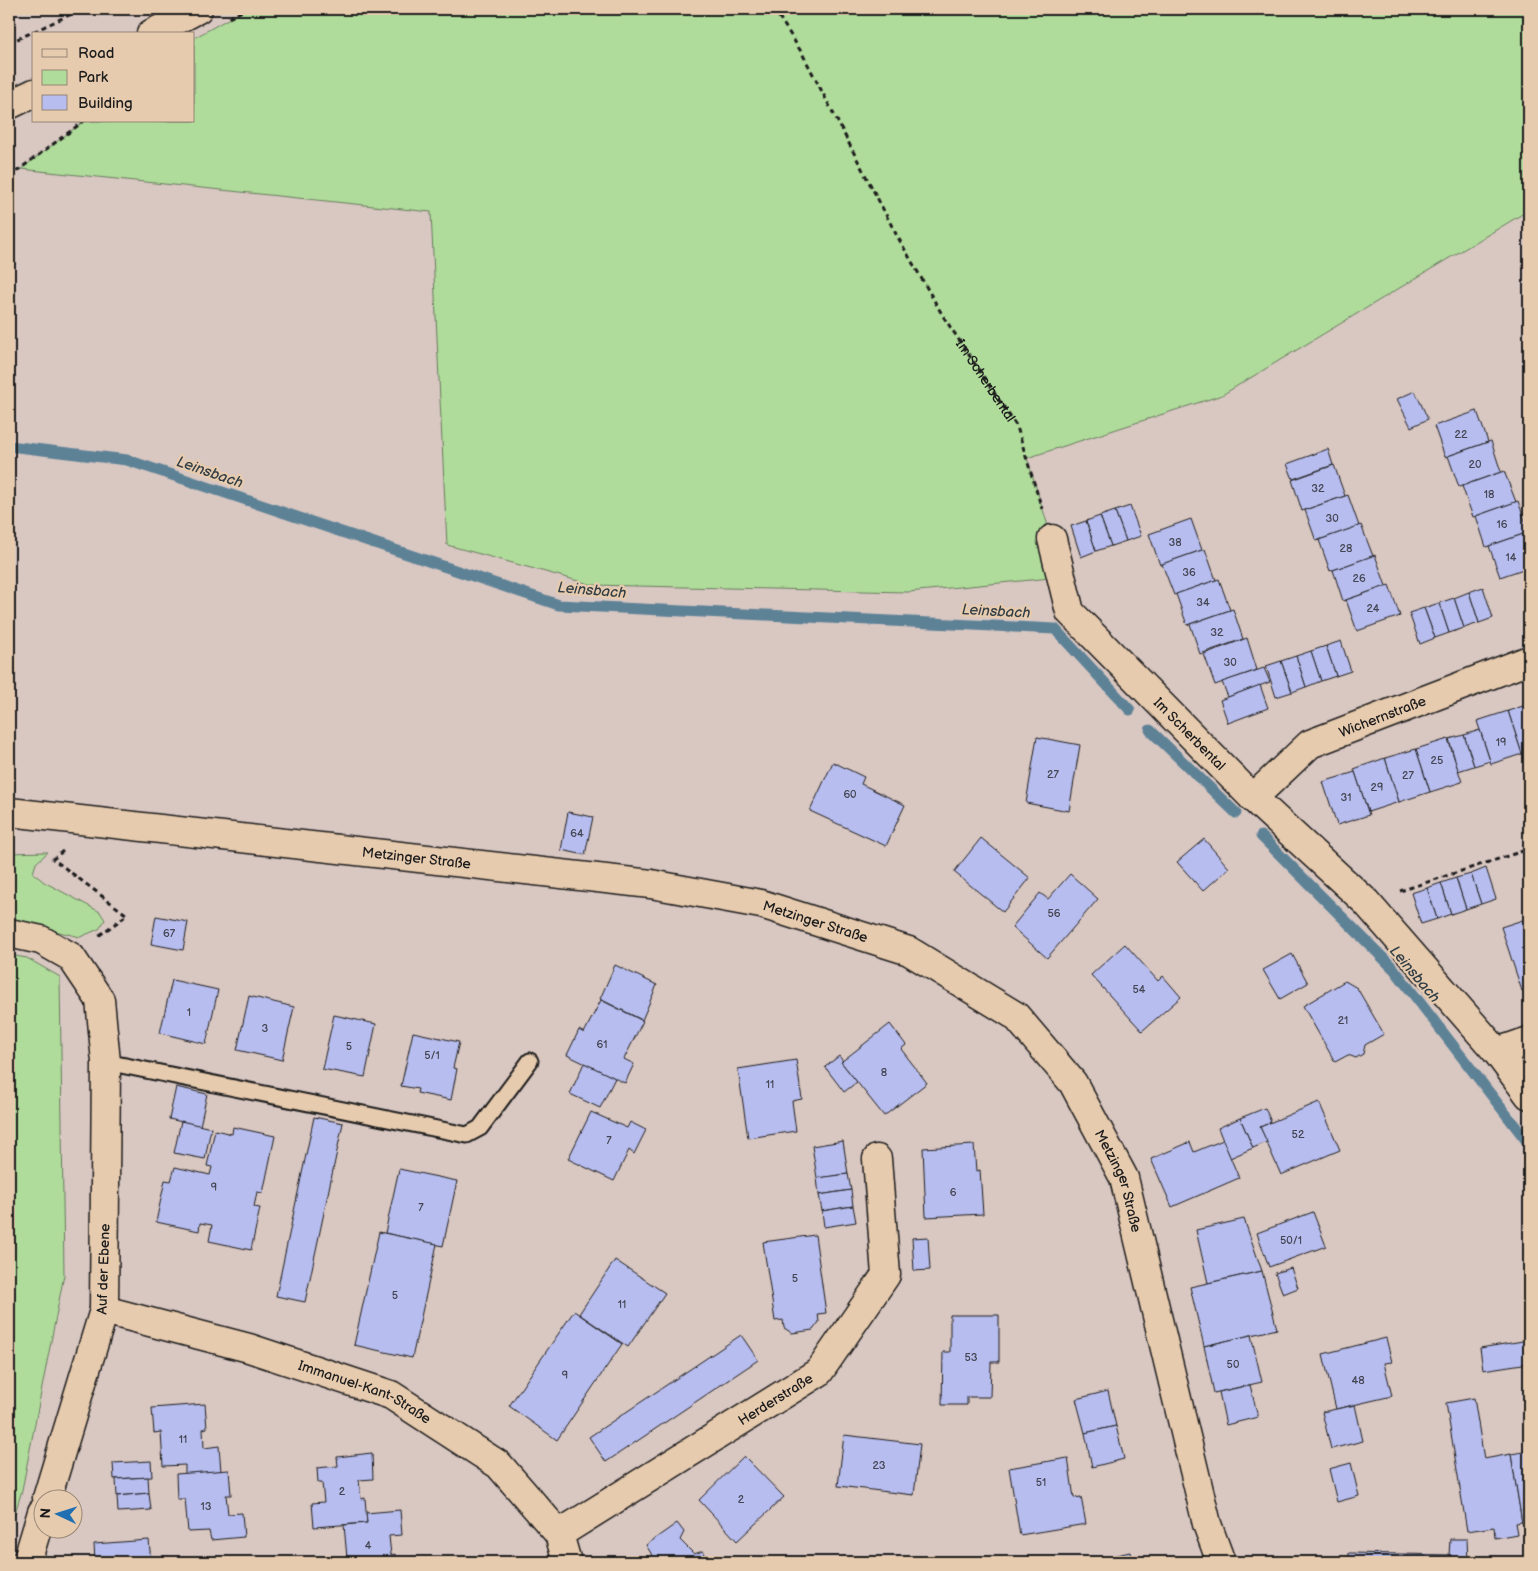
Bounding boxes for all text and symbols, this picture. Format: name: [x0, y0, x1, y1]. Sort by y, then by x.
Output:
legend: [32, 32, 195, 122]
text: Road: [78, 44, 114, 63]
text: Park: [78, 68, 109, 87]
text: Building: [78, 94, 133, 113]
street label: Im Scherbental: [952, 336, 1019, 425]
house number: 22: [1455, 428, 1468, 441]
water label: Leinsbach: [174, 452, 245, 493]
house number: 20: [1469, 458, 1482, 471]
house number: 32: [1311, 482, 1325, 495]
house number: 18: [1484, 488, 1494, 501]
house number: 30: [1325, 512, 1339, 525]
house number: 16: [1497, 518, 1508, 531]
house number: 38: [1168, 536, 1182, 549]
house number: 28: [1340, 542, 1352, 555]
house number: 14: [1506, 551, 1517, 564]
house number: 36: [1182, 566, 1196, 579]
house number: 26: [1352, 572, 1366, 585]
water label: Leinsbach: [557, 578, 627, 603]
house number: 34: [1196, 596, 1210, 609]
water label: Leinsbach: [961, 600, 1031, 623]
house number: 24: [1366, 602, 1380, 615]
house number: 32: [1210, 626, 1224, 639]
house number: 30: [1223, 656, 1237, 669]
street label: Wichernstraße: [1337, 692, 1429, 741]
street label: Im Scherbental: [1150, 694, 1229, 774]
house number: 19: [1496, 736, 1506, 749]
house number: 25: [1431, 754, 1443, 767]
house number: 27: [1047, 768, 1060, 781]
house number: 27: [1402, 769, 1415, 782]
house number: 29: [1371, 781, 1383, 794]
house number: 60: [843, 788, 857, 801]
house number: 31: [1340, 791, 1352, 804]
house number: 64: [570, 827, 584, 840]
street label: Metzinger Straße: [361, 844, 472, 873]
street label: Metzinger Straße: [761, 897, 870, 946]
house number: 56: [1047, 907, 1061, 920]
house number: 67: [163, 927, 176, 940]
water label: Leinsbach: [1385, 942, 1444, 1007]
house number: 54: [1132, 983, 1146, 996]
house number: 1: [187, 1006, 191, 1019]
house number: 21: [1338, 1014, 1348, 1027]
house number: 3: [262, 1022, 269, 1035]
house number: 61: [597, 1038, 607, 1051]
house number: 5: [346, 1040, 352, 1053]
house number: 5/1: [424, 1049, 440, 1062]
house number: 8: [881, 1066, 887, 1079]
house number: 11: [766, 1078, 774, 1091]
street label: Metzinger Straße: [1091, 1127, 1145, 1234]
house number: 52: [1292, 1128, 1305, 1141]
house number: 7: [606, 1134, 612, 1147]
house number: 9: [211, 1181, 217, 1194]
house number: 6: [950, 1186, 957, 1199]
house number: 7: [418, 1201, 424, 1214]
street label: Auf der Ebene: [93, 1223, 114, 1315]
house number: 50/1: [1280, 1234, 1302, 1247]
house number: 5: [792, 1272, 798, 1285]
house number: 5: [392, 1289, 398, 1302]
house number: 11: [618, 1298, 626, 1311]
house number: 53: [964, 1351, 978, 1364]
street label: Immanuel-Kant-Straße: [296, 1357, 434, 1428]
house number: 50: [1227, 1358, 1240, 1371]
house number: 9: [562, 1369, 568, 1382]
street label: Herderstraße: [735, 1370, 816, 1429]
house number: 48: [1351, 1374, 1365, 1387]
house number: 11: [179, 1433, 187, 1446]
house number: 23: [872, 1459, 886, 1472]
house number: 51: [1036, 1476, 1046, 1489]
house number: 2: [339, 1485, 346, 1498]
north arrow: [32, 1488, 82, 1538]
house number: 2: [738, 1493, 745, 1506]
house number: 13: [200, 1500, 212, 1513]
text: N: [37, 1507, 54, 1519]
house number: 4: [365, 1539, 372, 1552]

